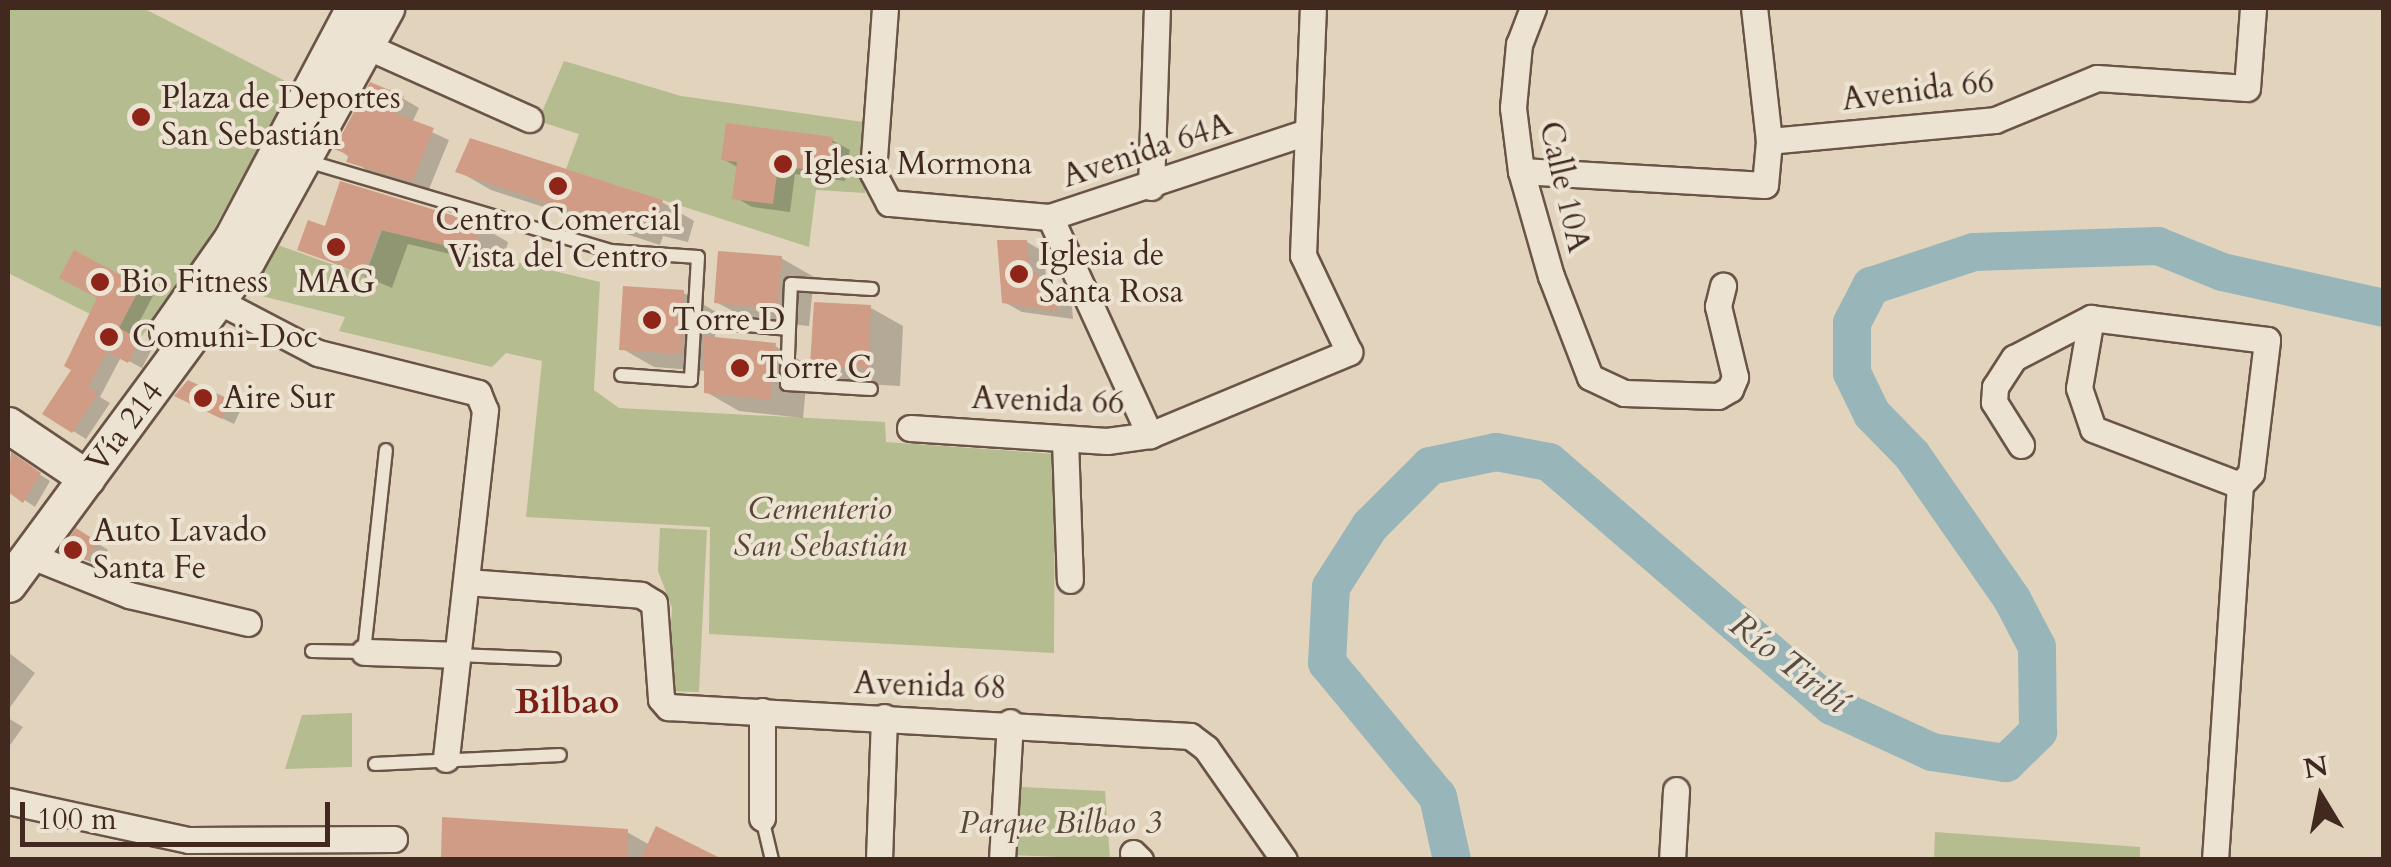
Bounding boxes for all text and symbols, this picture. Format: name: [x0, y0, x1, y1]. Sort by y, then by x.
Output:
street label: Avenida 66: [1840, 63, 1996, 119]
place label: Plaza de Deportes San Sebastián: [161, 80, 401, 155]
marker: Plaza de Deportes San Sebastián: [130, 106, 152, 128]
street label: Avenida 64A: [1058, 106, 1236, 196]
street label: Calle 10A: [1530, 118, 1598, 256]
place label: Iglesia Mormona: [803, 145, 1032, 183]
marker: Iglesia Mormona: [772, 153, 794, 175]
marker: Centro Comercial Vista del Centro: [547, 175, 569, 197]
place label: Centro Comercial Vista del Centro: [435, 202, 681, 277]
marker: MAG: [325, 236, 347, 258]
place label: Iglesia de Santa Rosa: [1039, 237, 1184, 312]
place label: Bio Fitness: [120, 263, 268, 301]
place label: MAG: [297, 263, 375, 301]
marker: Iglesia de Santa Rosa: [1008, 263, 1030, 285]
marker: Bio Fitness: [89, 271, 111, 293]
place label: Torre D: [672, 301, 785, 339]
marker: Torre D: [641, 309, 663, 331]
place label: Comuni-Doc: [132, 318, 318, 356]
marker: Comuni-Doc: [96, 324, 122, 350]
place label: Torre C: [760, 349, 872, 387]
marker: Torre C: [729, 357, 751, 379]
street label: Vía 214: [78, 374, 172, 480]
place label: Aire Sur: [223, 379, 335, 417]
street label: Avenida 66: [971, 379, 1125, 423]
marker: Aire Sur: [192, 387, 214, 409]
park label: Cementerio San Sebastián: [733, 491, 907, 566]
place label: Auto Lavado Santa Fe: [93, 513, 267, 588]
marker: Auto Lavado Santa Fe: [62, 539, 84, 561]
water label: Río Tiribí: [1721, 604, 1857, 722]
street label: Avenida 68: [853, 664, 1007, 708]
district label: Bilbao: [515, 681, 619, 723]
north arrow: [2271, 747, 2371, 847]
text: N: [2301, 747, 2331, 788]
scale bar: [25, 782, 335, 844]
text: 100 m: [37, 799, 117, 840]
park label: Parque Bilbao 3: [959, 804, 1161, 842]

